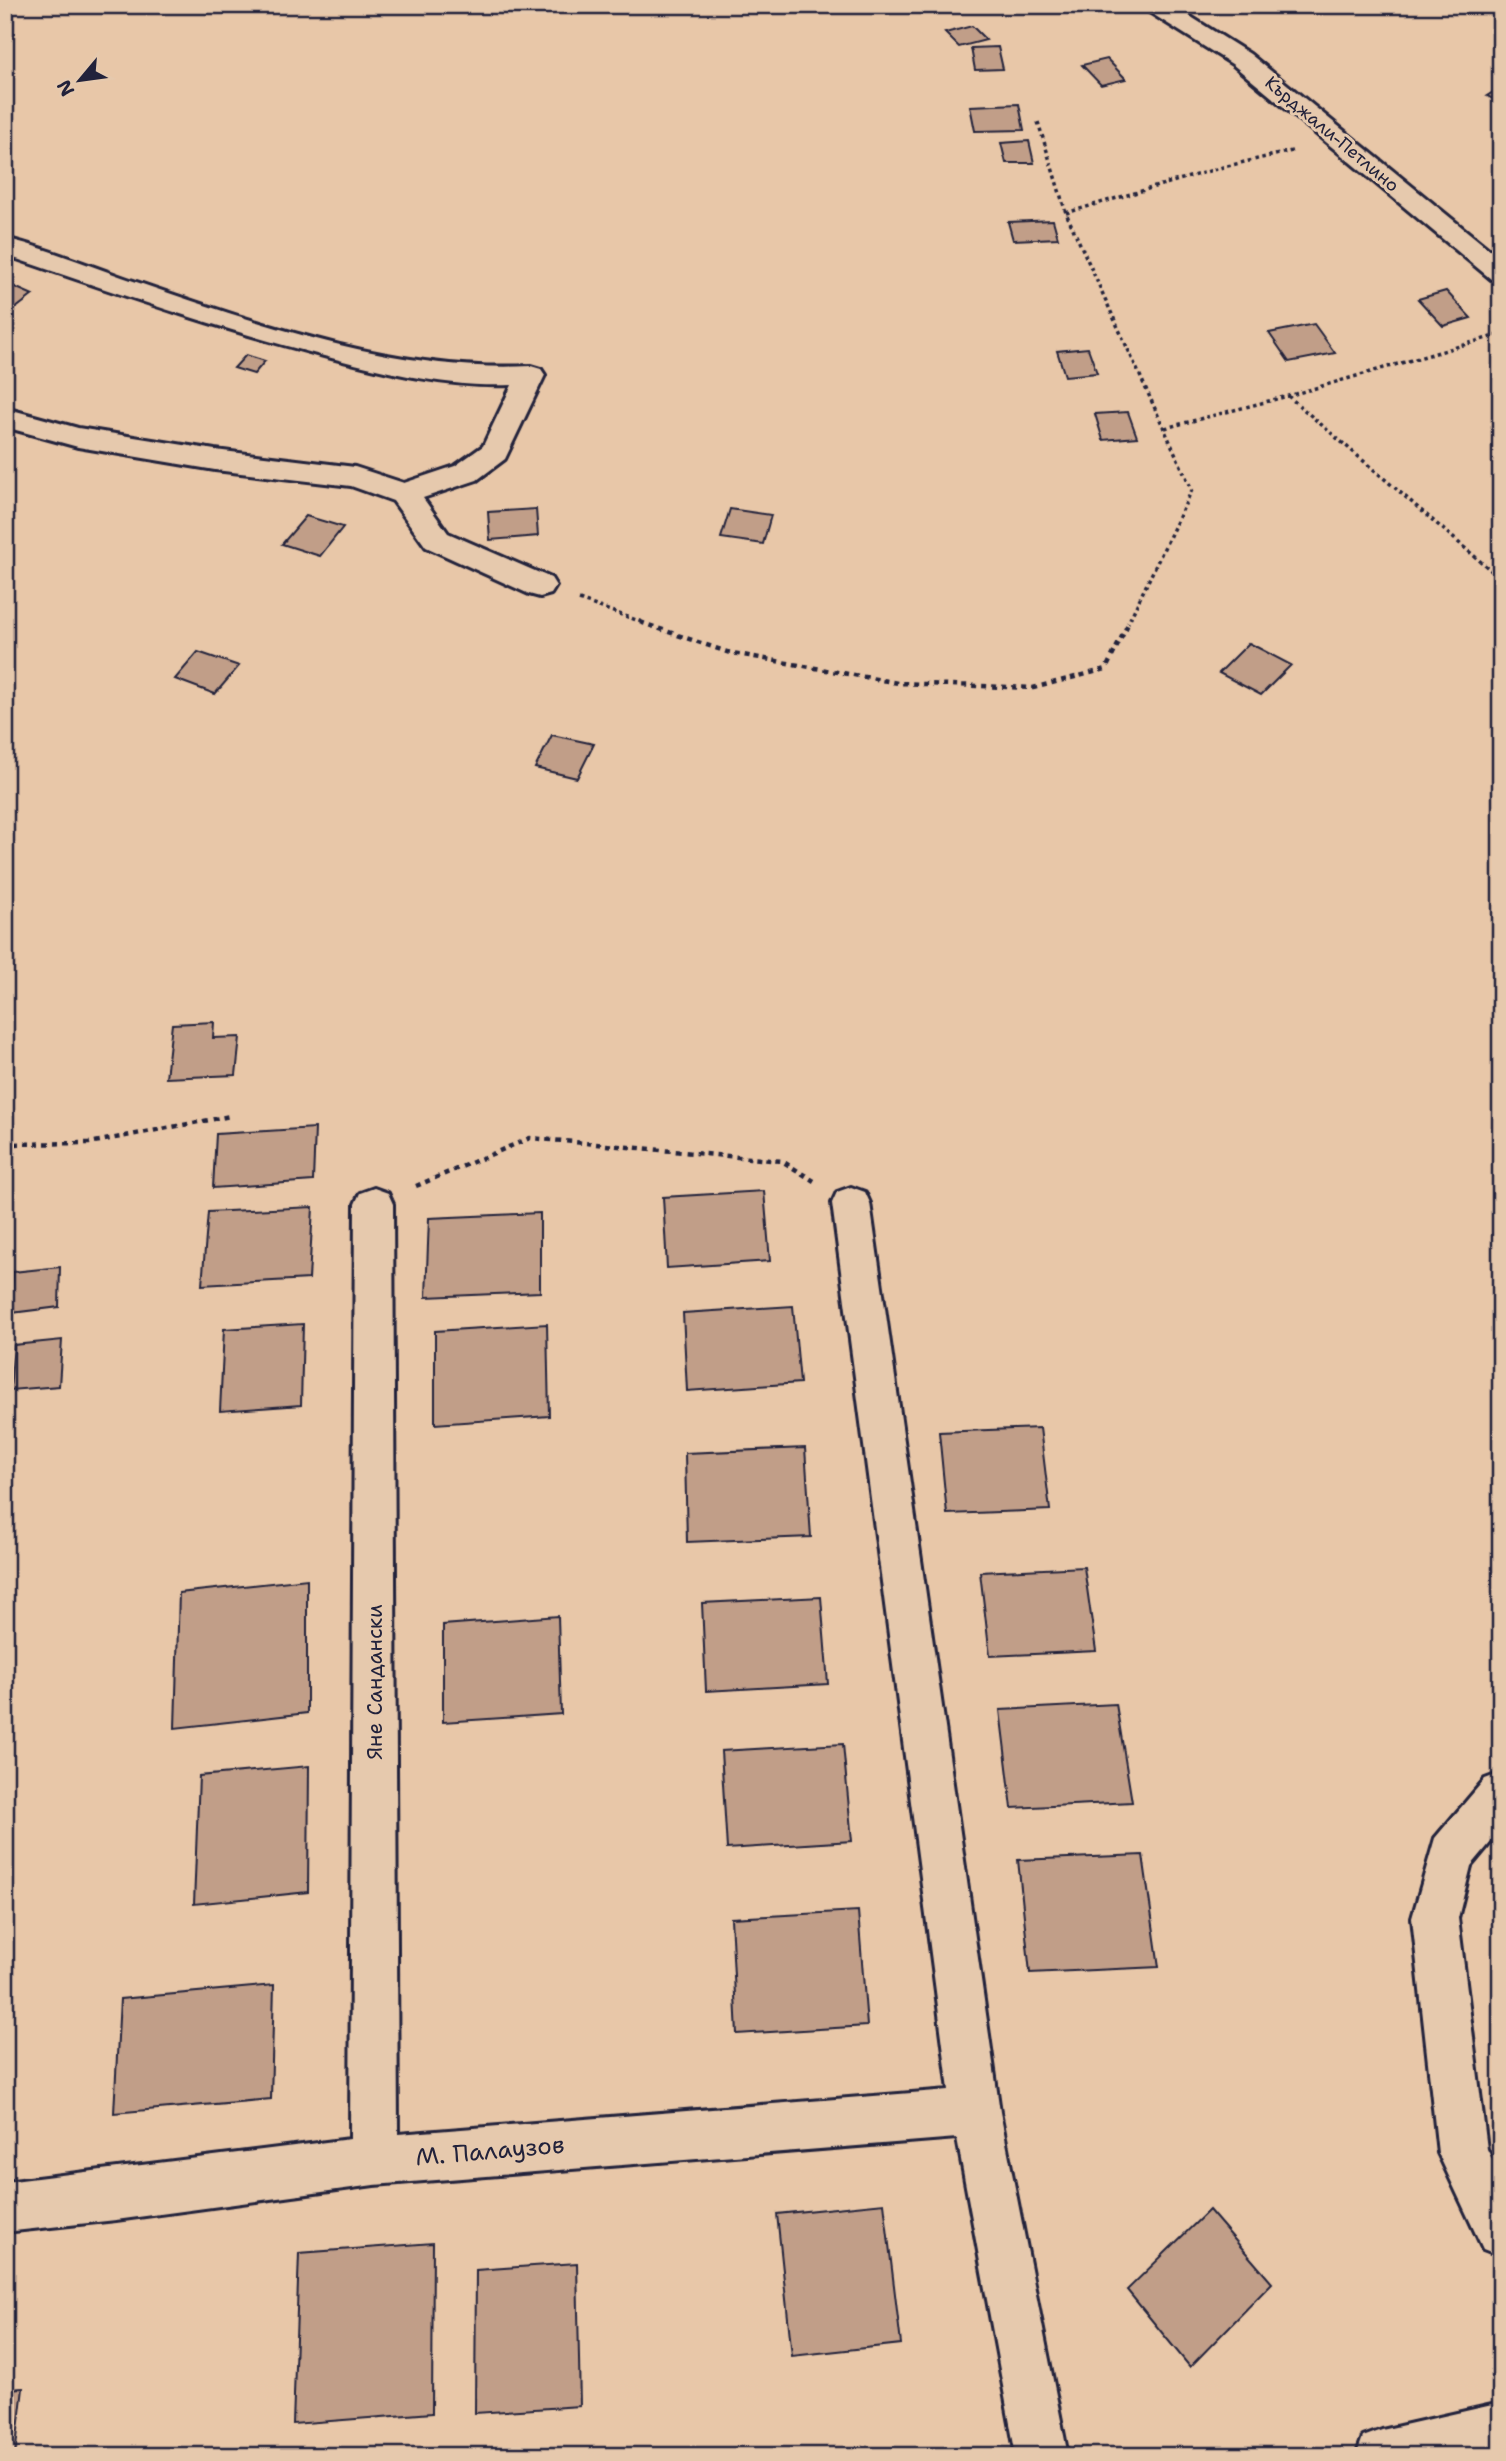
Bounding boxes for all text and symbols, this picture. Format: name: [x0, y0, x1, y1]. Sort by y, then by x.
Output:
north arrow: [46, 46, 116, 116]
street label: Кърджали-Петлино: [1260, 71, 1404, 197]
text: N: [51, 75, 80, 101]
street label: Яне Сандански: [361, 1604, 389, 1760]
street label: М. Палаузов: [414, 2129, 566, 2173]

